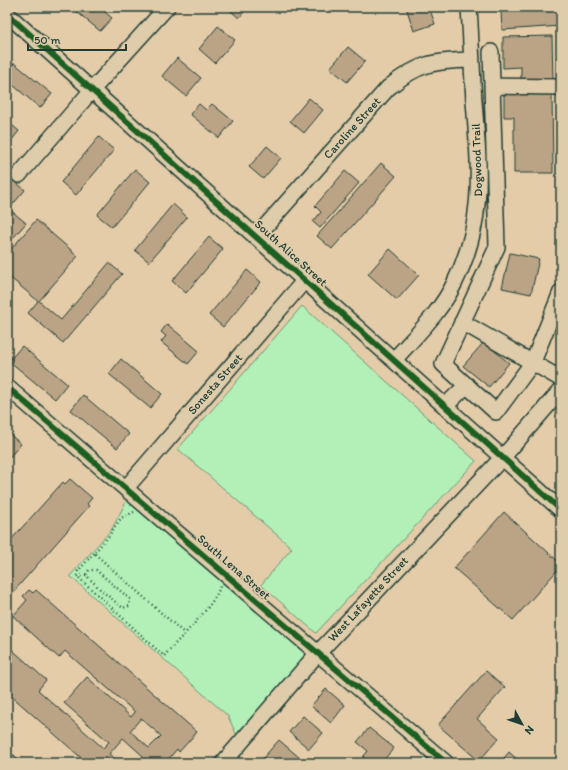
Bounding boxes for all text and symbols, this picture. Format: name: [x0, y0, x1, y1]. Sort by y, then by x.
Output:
scale bar: [28, 26, 126, 52]
text: 50 m: [34, 33, 60, 47]
street label: Caroline Street: [321, 94, 384, 162]
street label: Dogwood Trail: [469, 123, 485, 197]
street label: South Alice Street: [252, 217, 331, 290]
street label: Sonesta Street: [185, 350, 245, 417]
street label: South Lena Street: [195, 531, 274, 603]
street label: West Lafayette Street: [325, 553, 411, 644]
north arrow: [502, 704, 542, 744]
text: N: [522, 723, 537, 737]

